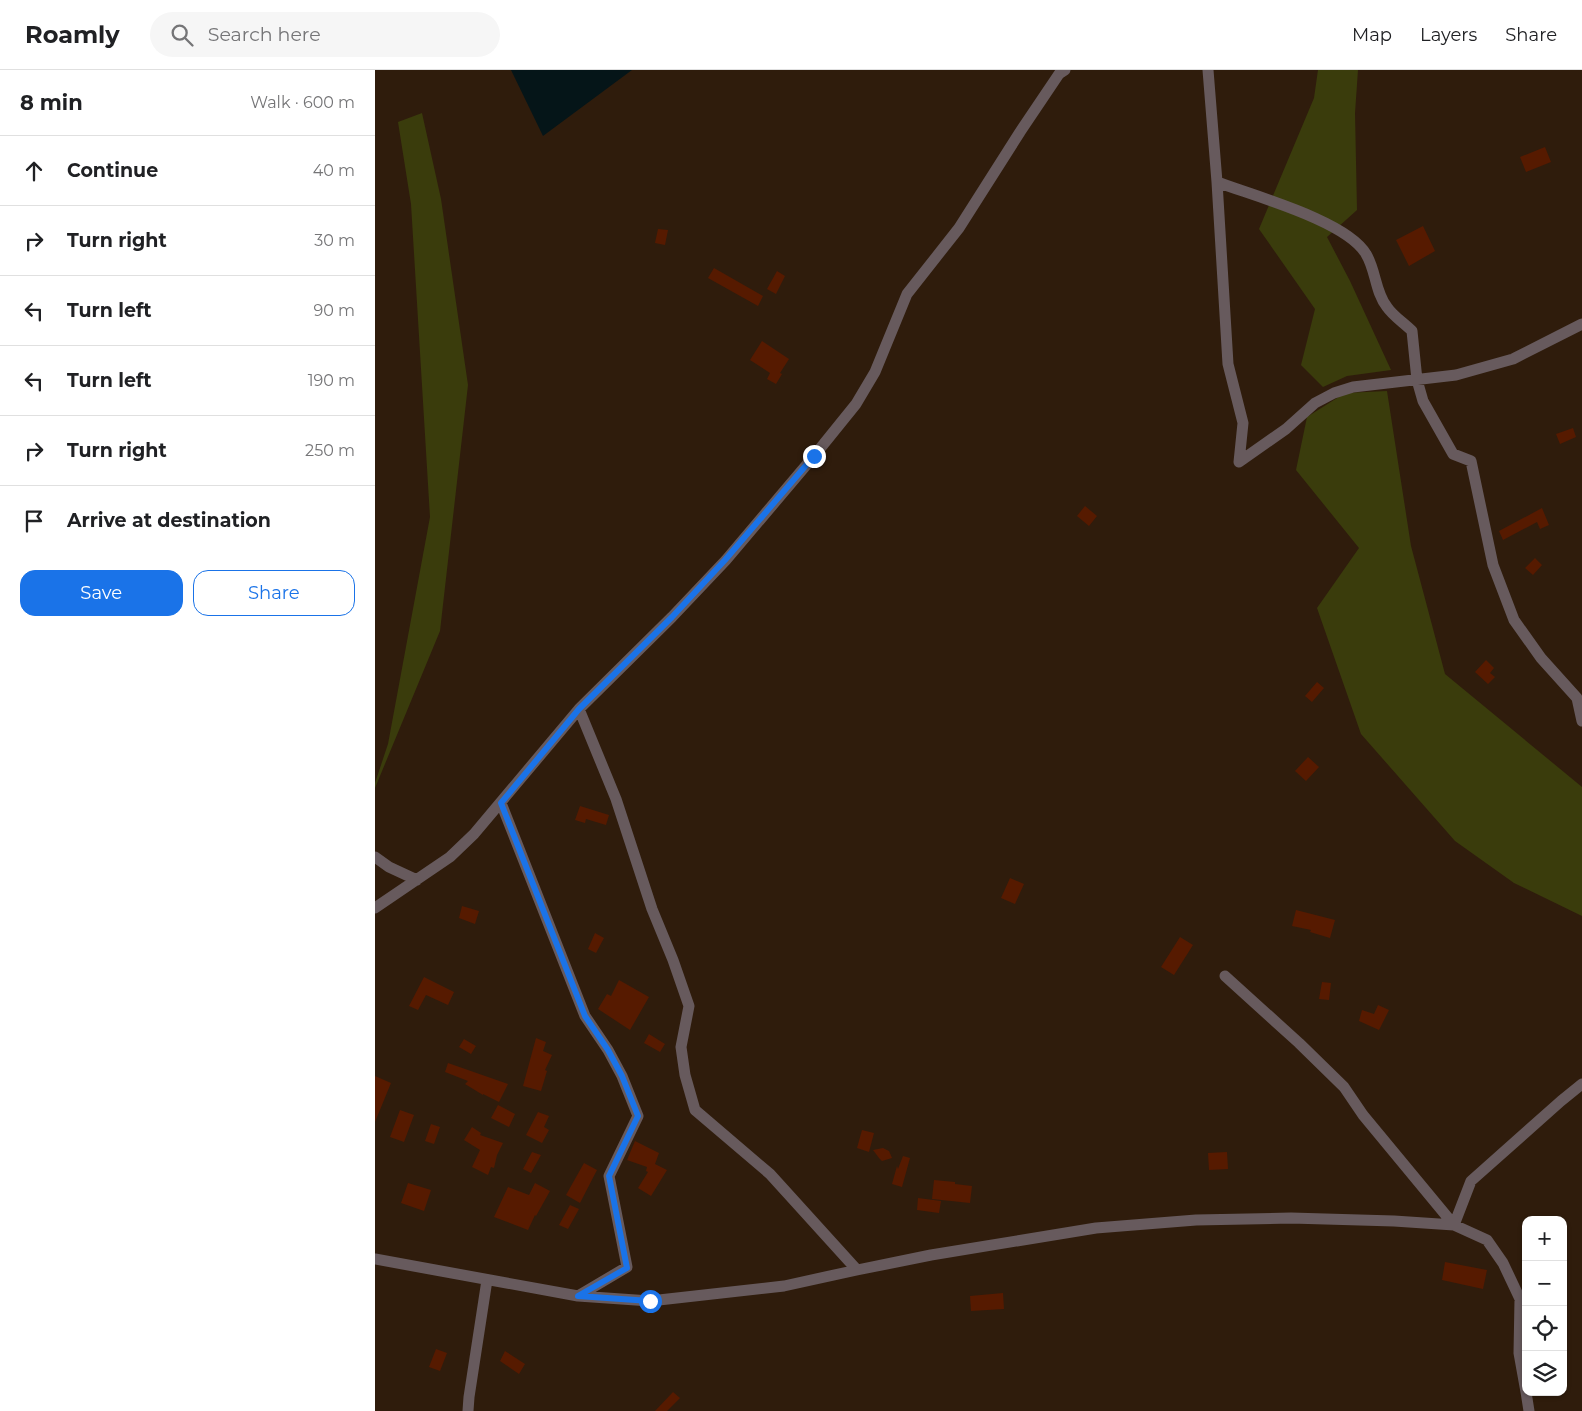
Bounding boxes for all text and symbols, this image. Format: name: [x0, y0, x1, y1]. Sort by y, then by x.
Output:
search box: [150, 12, 500, 57]
text: Roamly: [25, 20, 120, 49]
icon: search: [168, 21, 196, 49]
text: Search here: [208, 23, 321, 46]
text: Map: [1352, 24, 1392, 46]
text: Layers: [1420, 24, 1477, 46]
text: Share: [1505, 24, 1557, 46]
text: 8 min: [20, 90, 83, 115]
text: Walk · 600 m: [250, 93, 355, 112]
icon: ahead: [20, 157, 48, 185]
text: Continue: [67, 159, 158, 182]
text: 40 m: [313, 161, 355, 180]
icon: right: [20, 227, 48, 255]
text: Turn right: [67, 229, 167, 252]
text: 30 m: [314, 231, 355, 250]
icon: left: [20, 297, 48, 325]
text: Turn left: [67, 299, 152, 322]
text: 90 m: [313, 301, 355, 320]
icon: left: [20, 367, 48, 395]
text: Turn left: [67, 369, 152, 392]
text: 190 m: [308, 371, 355, 390]
icon: right: [20, 437, 48, 465]
text: Turn right: [67, 439, 167, 462]
text: 250 m: [305, 441, 355, 460]
route end: [803, 445, 826, 468]
icon: arrive: [20, 507, 48, 535]
text: Arrive at destination: [67, 509, 271, 532]
button: Save: [20, 570, 183, 616]
button: Share: [193, 570, 355, 616]
map controls: [1522, 1216, 1567, 1396]
button: +: [1522, 1216, 1567, 1261]
button: −: [1522, 1261, 1567, 1306]
route start: [639, 1290, 662, 1313]
button: locate: [1522, 1306, 1567, 1351]
button: layers: [1522, 1351, 1567, 1396]

